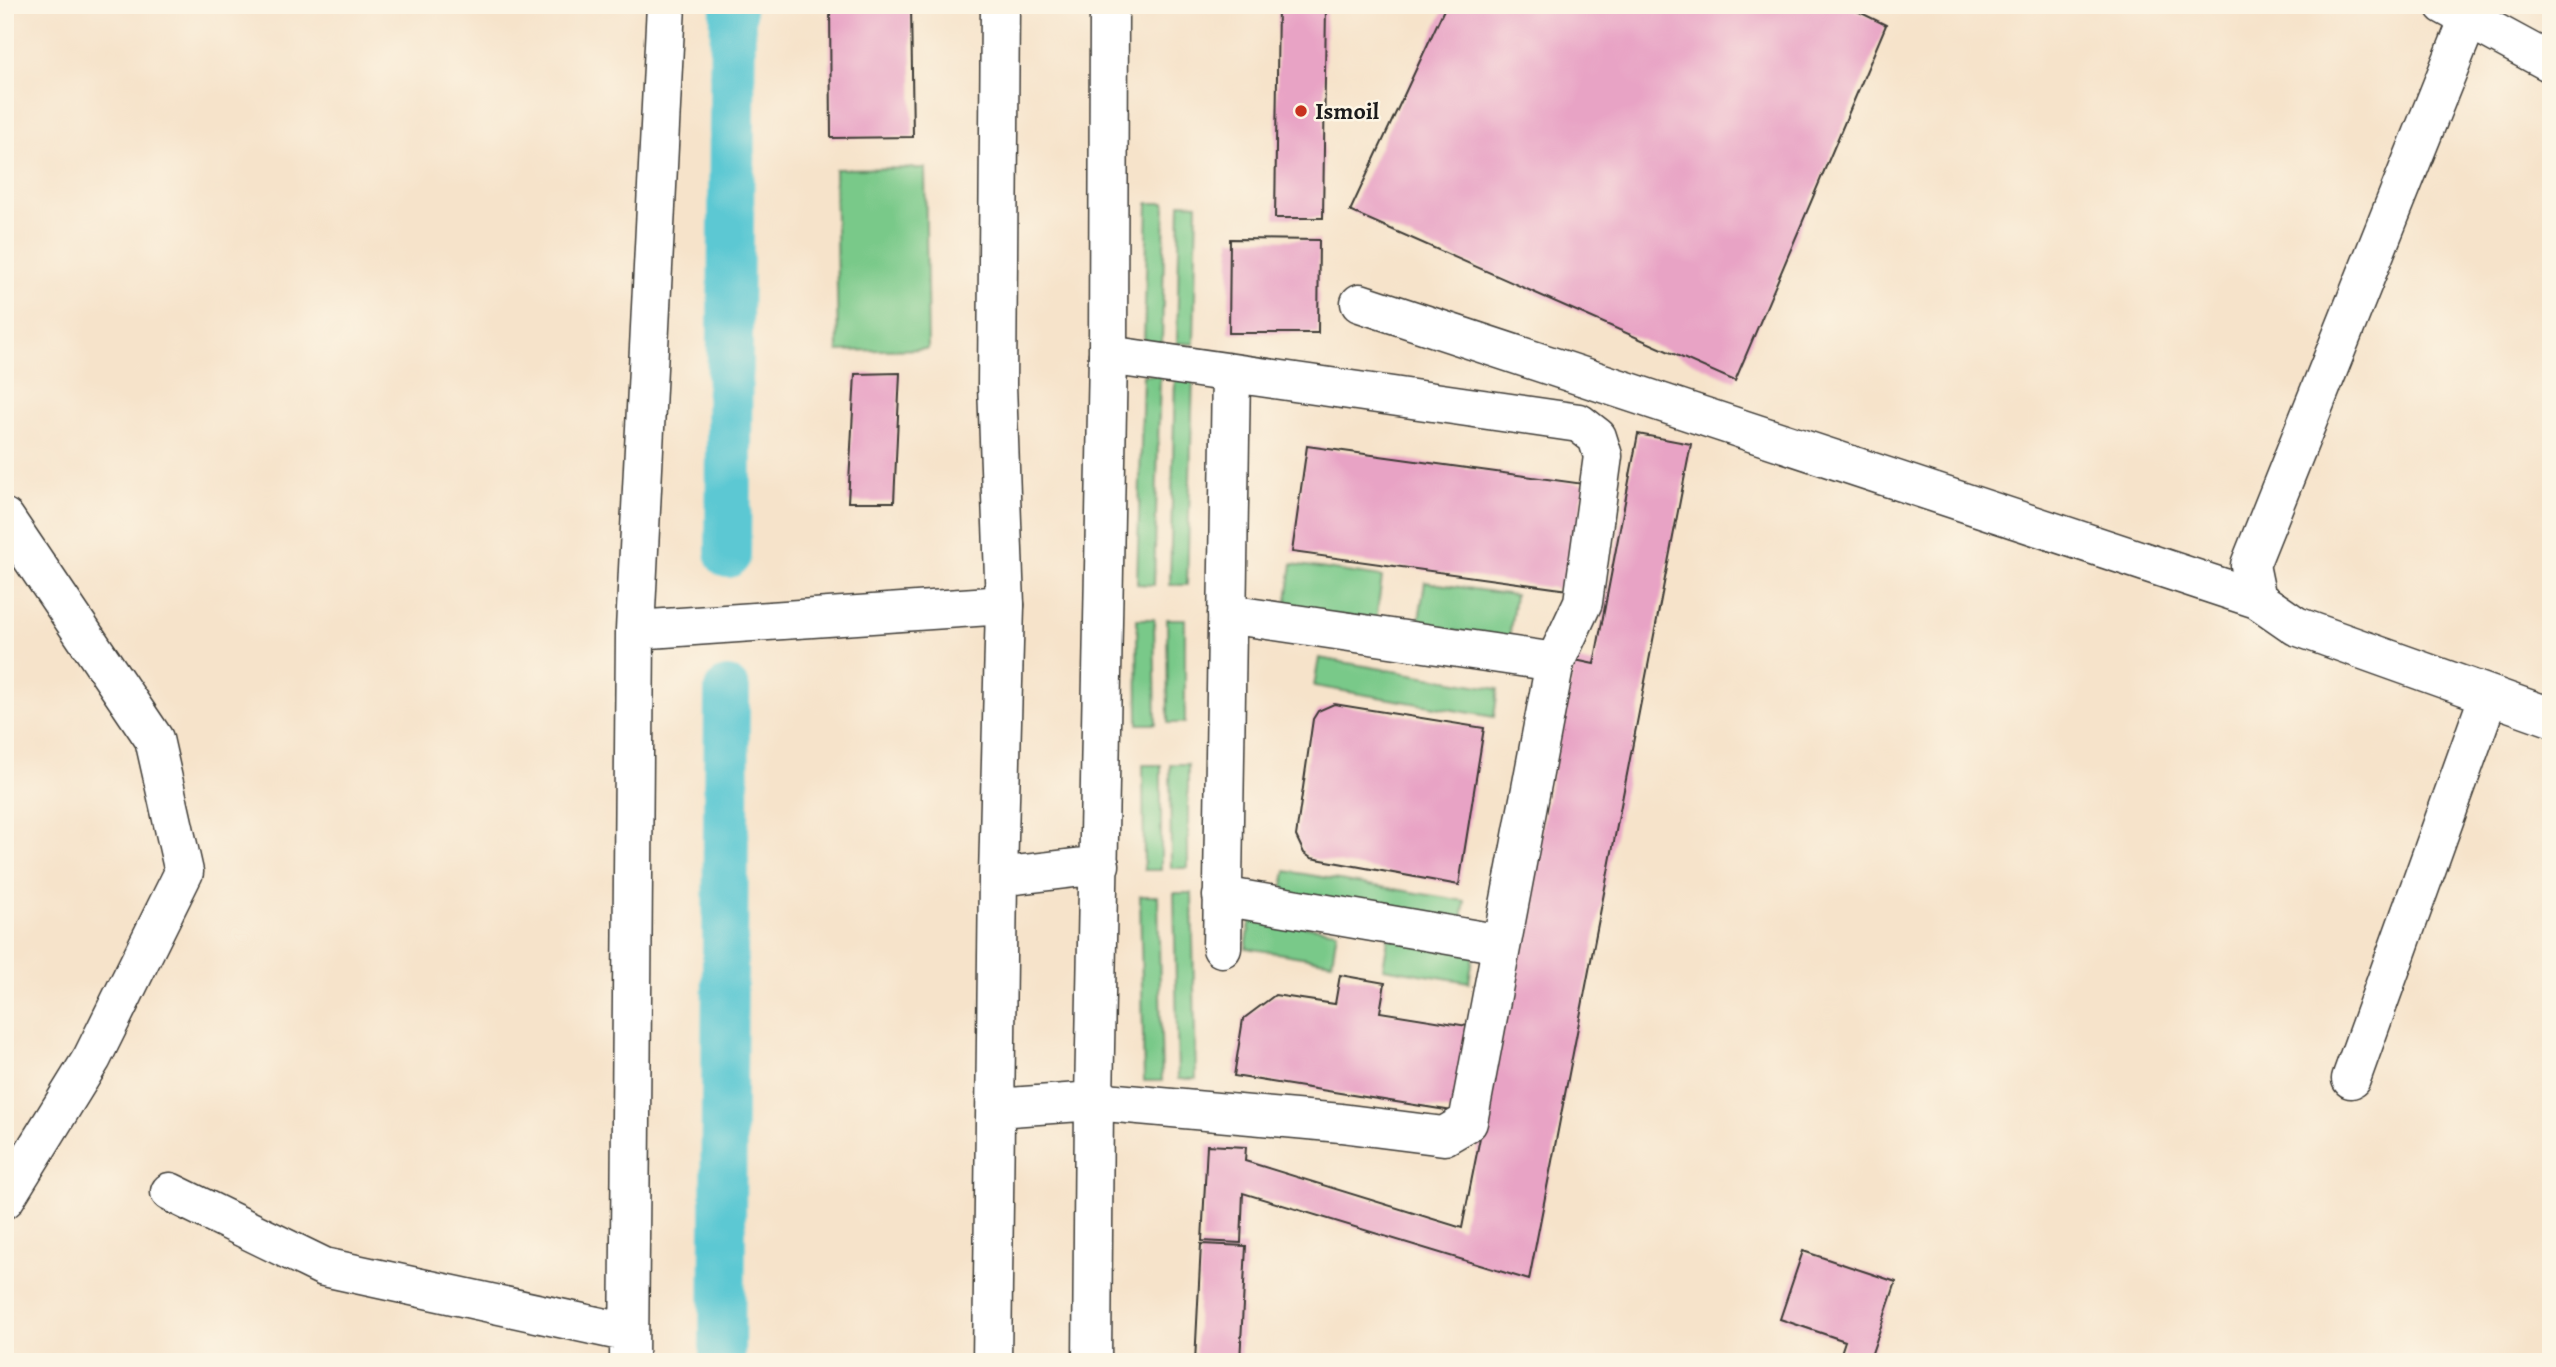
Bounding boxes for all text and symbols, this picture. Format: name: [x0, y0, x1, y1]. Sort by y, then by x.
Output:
place label: Ismoil: [1315, 95, 1380, 127]
marker: Ismoil: [1293, 103, 1309, 119]

